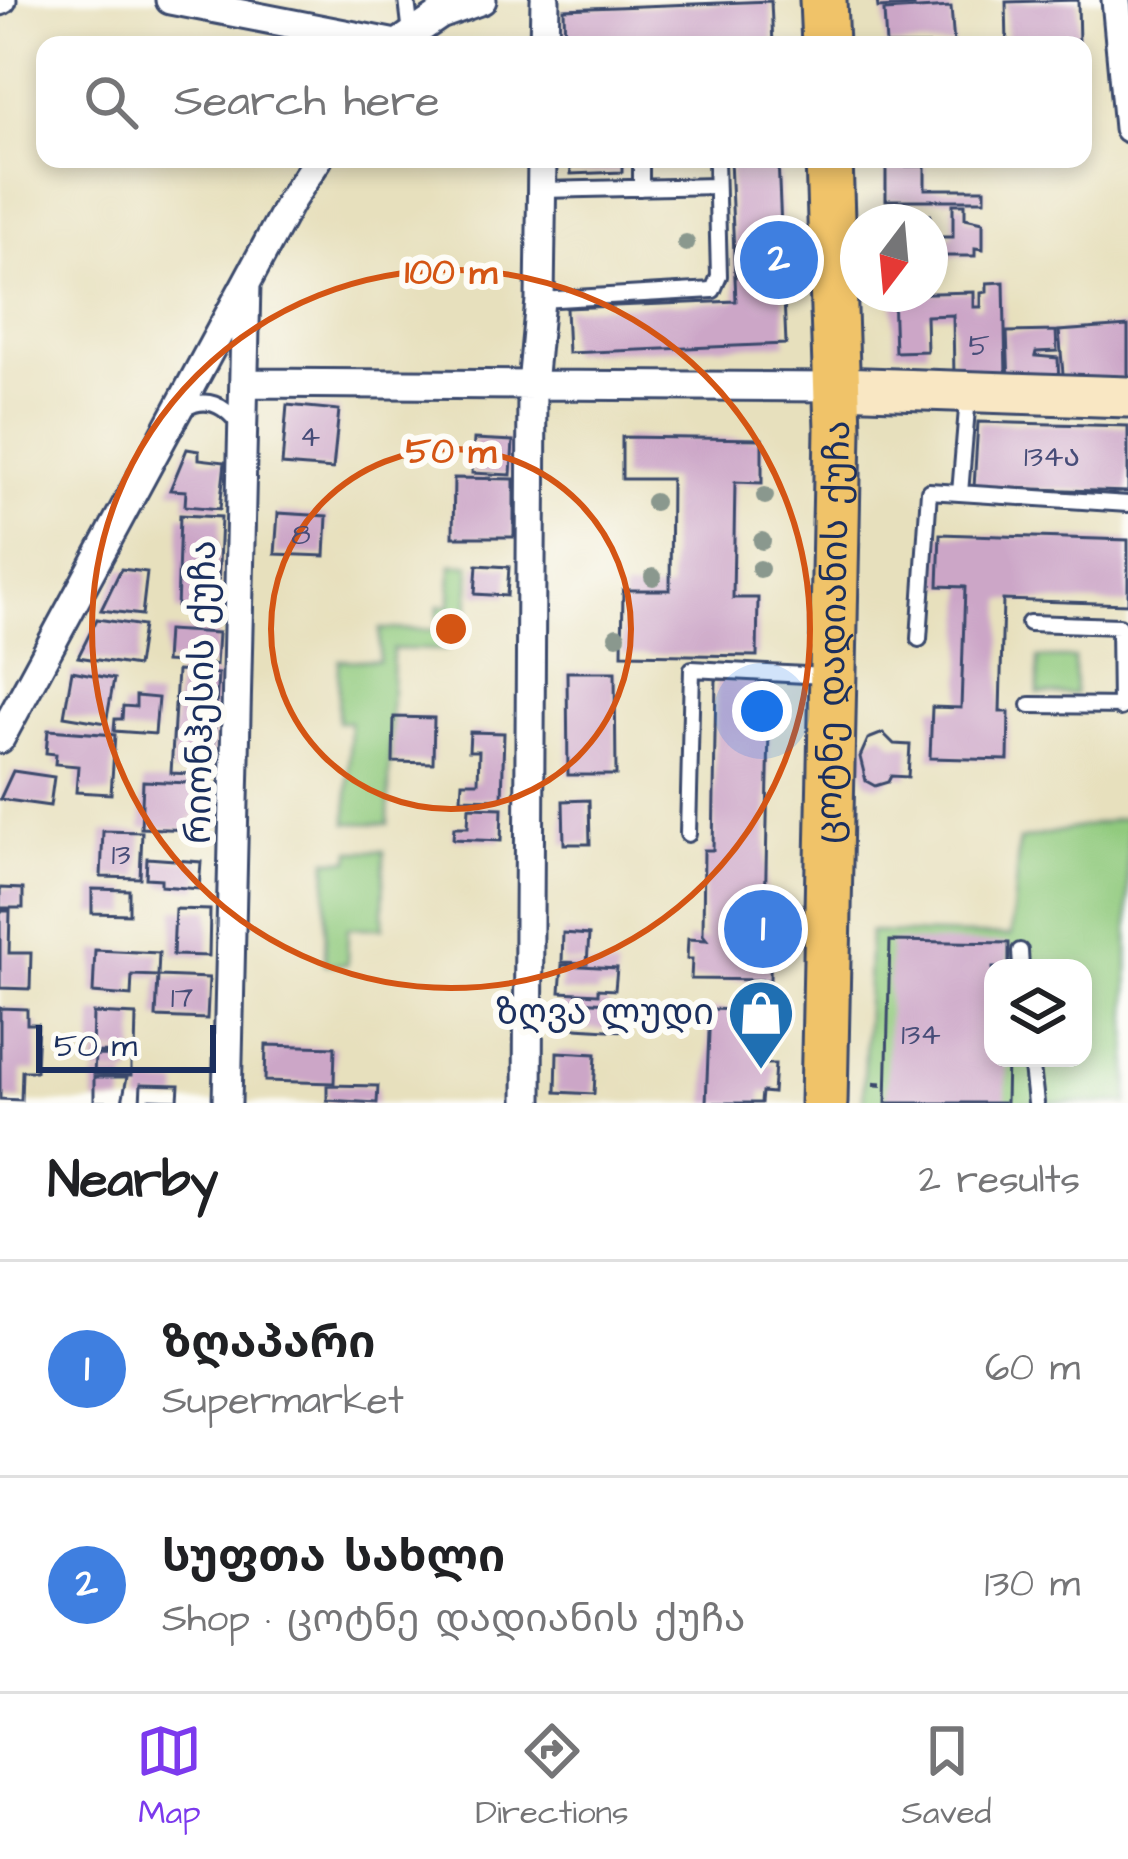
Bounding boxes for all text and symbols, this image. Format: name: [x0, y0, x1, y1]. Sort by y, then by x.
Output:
search box: [36, 36, 1092, 168]
icon: search: [78, 69, 144, 135]
text: Search here: [174, 71, 440, 133]
north arrow: [840, 204, 948, 312]
pin: 2: [740, 215, 818, 305]
text: 100 m: [405, 247, 498, 298]
house number: 5: [968, 325, 990, 367]
house number: 4: [300, 416, 320, 458]
street label: ცოტნე დადიანის ქუჩა: [804, 420, 864, 844]
text: 50 m: [406, 426, 497, 477]
house number: 134ა: [1024, 436, 1080, 478]
house number: 8: [291, 514, 311, 556]
street label: რიონჰესის ქუჩა: [174, 540, 230, 844]
centre of rings: [430, 608, 472, 650]
your location: [732, 681, 792, 741]
house number: 13: [111, 834, 131, 876]
pin: 1: [724, 884, 802, 974]
map controls: [984, 959, 1092, 1067]
button: layers: [984, 959, 1092, 1067]
house number: 17: [171, 977, 193, 1019]
shop icon: ზღვა ლუდი: [726, 978, 796, 1072]
place label: ზღვა ლუდი: [496, 988, 714, 1039]
house number: 134: [901, 1014, 941, 1056]
scale bar: [36, 1019, 216, 1072]
text: 50 m: [54, 1023, 137, 1069]
text: Nearby: [48, 1146, 218, 1217]
text: 2 results: [919, 1154, 1080, 1208]
text: ზღაპარი: [162, 1313, 376, 1375]
text: 1: [85, 1342, 90, 1396]
text: 60 m: [985, 1342, 1080, 1396]
text: Supermarket: [162, 1375, 404, 1429]
text: სუფთა სახლი: [162, 1527, 505, 1589]
text: 2: [76, 1558, 98, 1612]
text: 130 m: [985, 1558, 1080, 1612]
text: Shop · ცოტნე დადიანის ქუჩა: [162, 1593, 745, 1647]
tab: Map: [136, 1718, 202, 1836]
tab: Directions: [475, 1718, 629, 1836]
tab: Saved: [902, 1718, 992, 1836]

